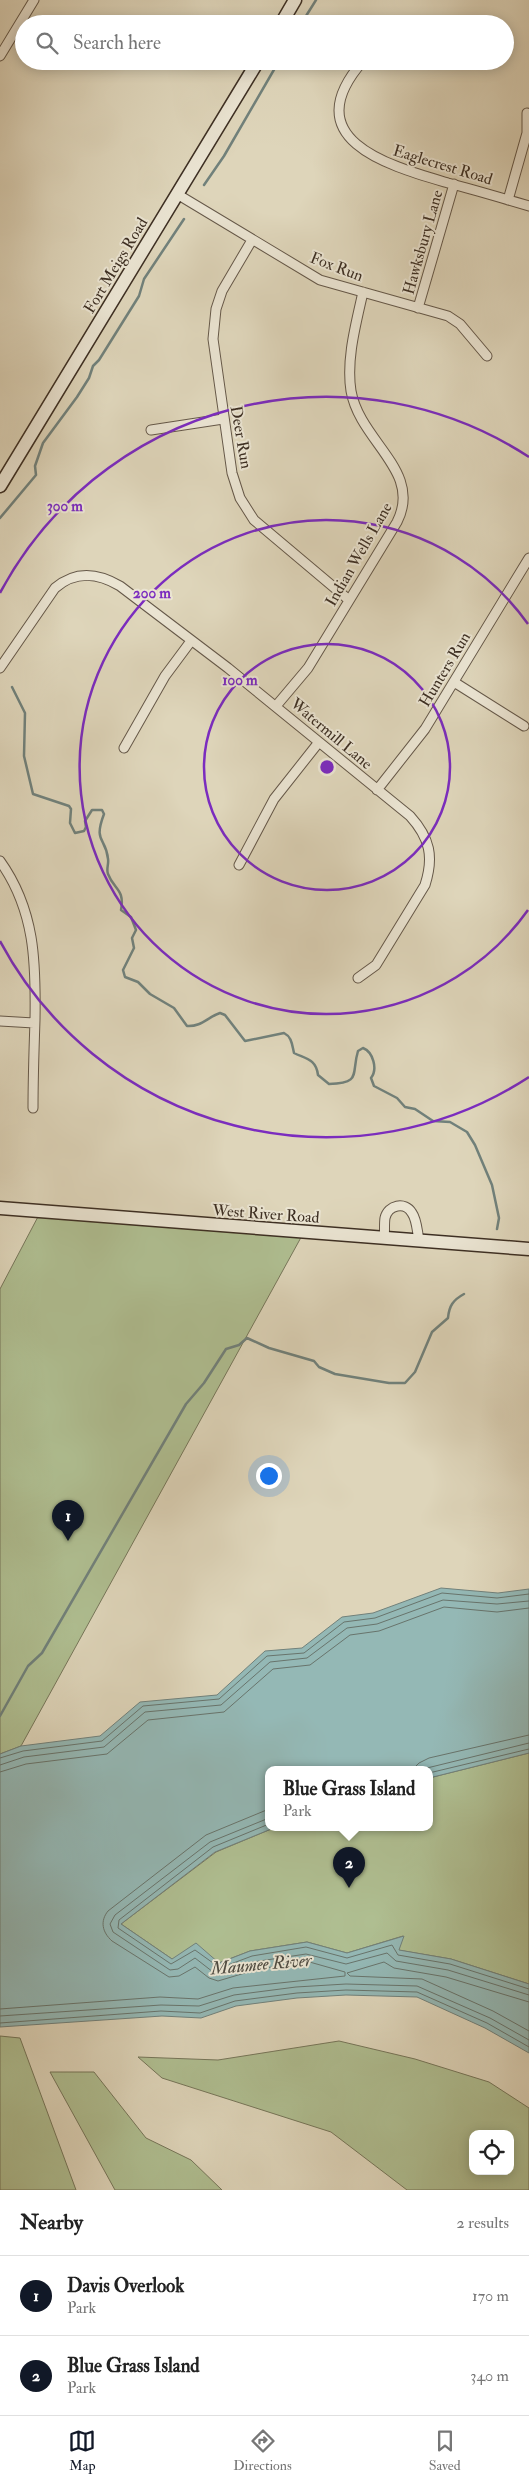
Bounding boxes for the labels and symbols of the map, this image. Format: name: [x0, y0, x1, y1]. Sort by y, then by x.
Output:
street label: Eaglecrest Road: [390, 140, 495, 190]
street label: Hawksbury Lane: [398, 187, 448, 297]
street label: Fort Meigs Road: [79, 214, 152, 317]
street label: Fox Run: [307, 248, 366, 286]
street label: Deer Run: [226, 404, 256, 470]
text: 300 m: [47, 497, 83, 516]
street label: Indian Wells Lane: [321, 499, 397, 610]
text: 200 m: [133, 584, 171, 603]
street label: Hunters Run: [415, 628, 475, 711]
text: 100 m: [222, 671, 258, 690]
street label: Watermill Lane: [286, 693, 377, 774]
centre of rings: [318, 758, 336, 776]
street label: West River Road: [211, 1200, 320, 1228]
your location: [256, 1463, 282, 1489]
pin: 1: [52, 1500, 84, 1541]
pin: 2: [333, 1847, 365, 1888]
water label: Maumee River: [209, 1949, 314, 1980]

